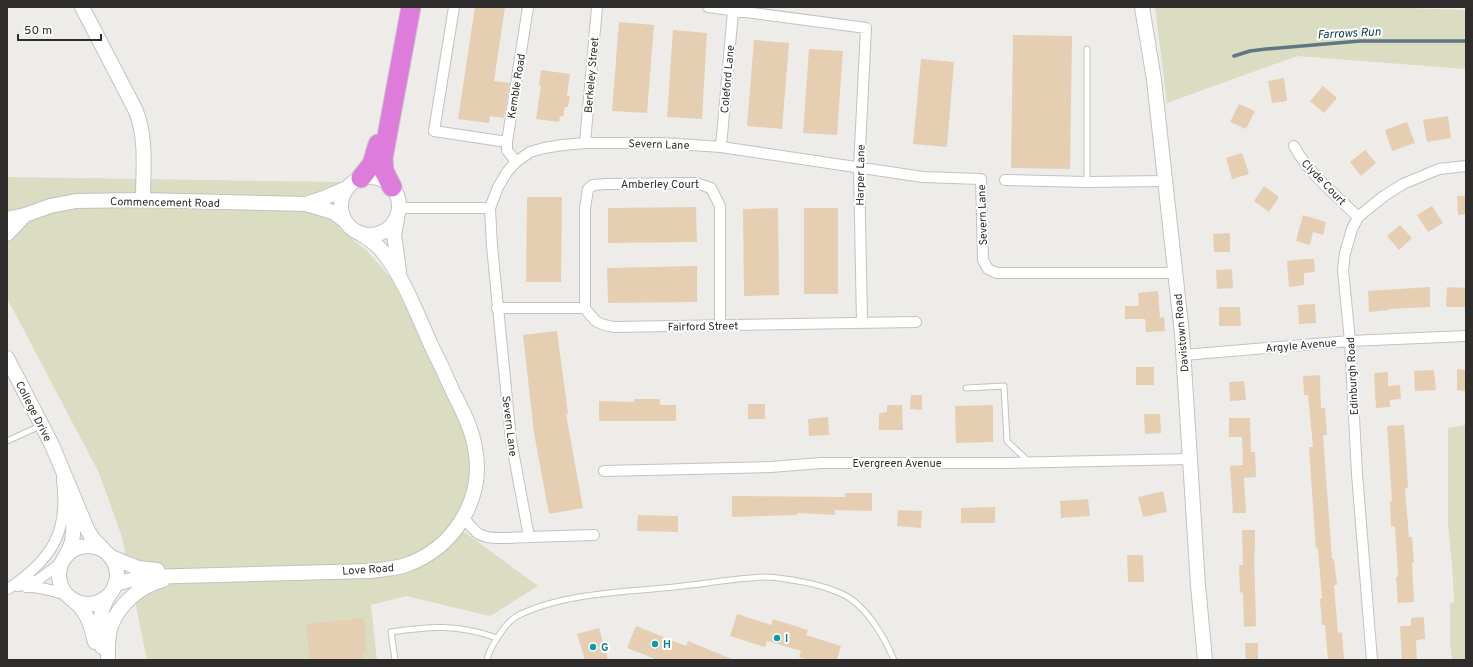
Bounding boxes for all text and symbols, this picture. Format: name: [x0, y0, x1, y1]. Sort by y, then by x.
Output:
scale bar: [18, 16, 101, 42]
text: 50 m: [24, 23, 52, 39]
water label: Farrows Run: [1317, 24, 1382, 44]
street label: Berkeley Street: [582, 36, 602, 114]
street label: Coleford Lane: [718, 44, 738, 114]
street label: Kemble Road: [505, 53, 529, 120]
street label: Severn Lane: [628, 137, 690, 153]
street label: Harper Lane: [853, 144, 869, 206]
street label: Clyde Court: [1298, 157, 1349, 209]
street label: Amberley Court: [621, 178, 699, 192]
street label: Severn Lane: [975, 184, 991, 246]
street label: Commencement Road: [110, 195, 220, 211]
street label: Davistown Road: [1172, 293, 1192, 373]
street label: Fairford Street: [668, 319, 739, 335]
street label: Argyle Avenue: [1265, 336, 1337, 356]
street label: Edinburgh Road: [1344, 336, 1362, 415]
street label: College Drive: [12, 379, 54, 444]
street label: Severn Lane: [498, 395, 520, 457]
street label: Evergreen Avenue: [852, 457, 942, 471]
street label: Love Road: [342, 561, 394, 579]
place label: I: [785, 632, 788, 646]
marker: I: [772, 633, 782, 643]
place label: H: [663, 638, 671, 652]
marker: H: [650, 639, 660, 649]
place label: G: [601, 641, 609, 655]
marker: G: [588, 642, 598, 652]

